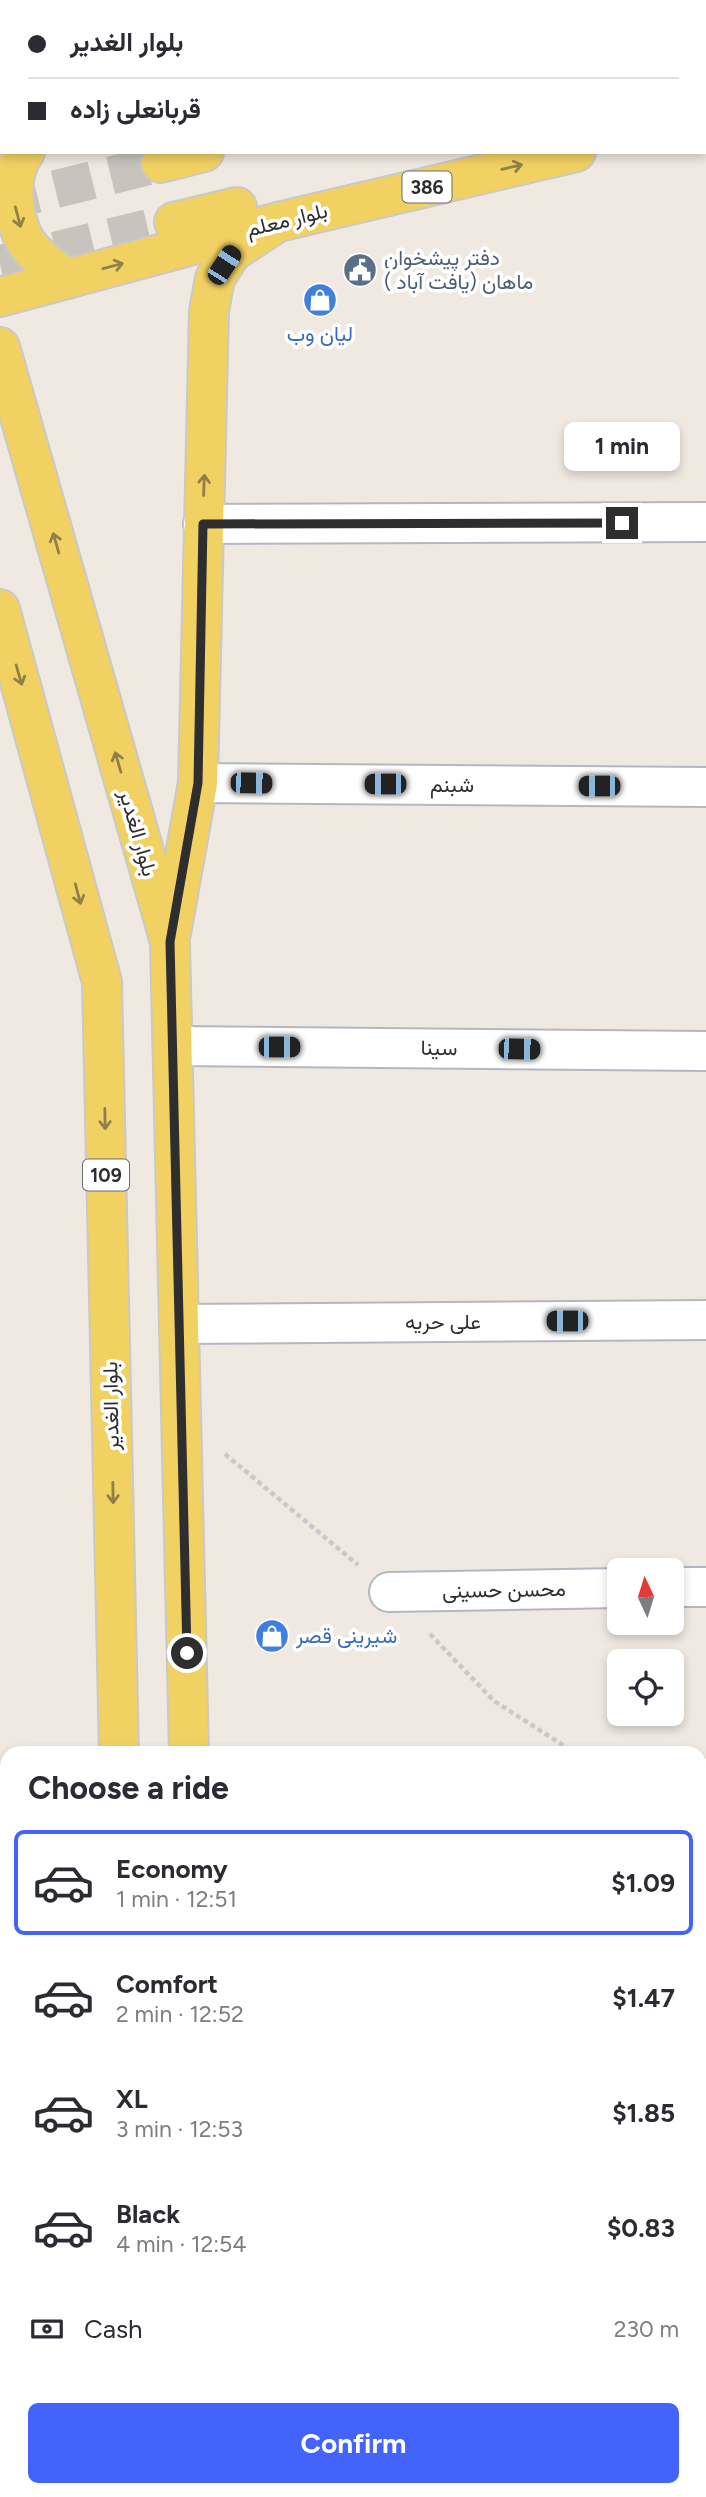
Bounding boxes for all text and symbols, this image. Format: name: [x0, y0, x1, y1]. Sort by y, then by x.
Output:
text: بلوار الغدیر: [70, 26, 183, 58]
text: قربانعلی زاده: [70, 93, 201, 125]
one-way arrow: [500, 160, 523, 173]
road number: 386: [402, 172, 452, 202]
street label: بلوار معلم: [244, 197, 330, 244]
one-way arrow: [13, 206, 26, 228]
car: [204, 242, 245, 288]
place label: دفتر پیشخوان ماهان (یافت آباد ): [384, 245, 533, 294]
public building icon: دفتر پیشخوان ماهان (یافت آباد ): [341, 251, 379, 289]
one-way arrow: [102, 259, 124, 272]
shop icon: لیان وب: [301, 281, 339, 319]
place label: لیان وب: [287, 321, 353, 347]
callout: 1 min: [564, 421, 680, 470]
text: 1 min: [595, 432, 649, 460]
one-way arrow: [197, 473, 211, 496]
route end: [606, 507, 638, 539]
one-way arrow: [49, 532, 62, 555]
one-way arrow: [13, 664, 26, 686]
one-way arrow: [111, 751, 124, 773]
car: [230, 772, 273, 794]
street label: شبنم: [430, 772, 474, 799]
car: [365, 774, 407, 795]
car: [579, 776, 621, 797]
street label: بلوار الغدیر: [113, 786, 163, 879]
one-way arrow: [73, 883, 86, 905]
street label: سینا: [420, 1035, 458, 1060]
car: [259, 1037, 301, 1058]
car: [498, 1038, 541, 1060]
one-way arrow: [98, 1107, 112, 1130]
road number: 109: [83, 1160, 129, 1190]
street label: علی حریه: [405, 1309, 481, 1335]
car: [547, 1311, 589, 1332]
street label: بلوار الغدیر: [97, 1361, 125, 1452]
one-way arrow: [106, 1481, 120, 1504]
north arrow: [607, 1558, 684, 1634]
map controls: [607, 1558, 684, 1726]
street label: محسن حسینی: [442, 1576, 566, 1603]
shop icon: شیرینی قصر: [253, 1617, 291, 1655]
place label: شیرینی قصر: [295, 1623, 397, 1649]
route start: [171, 1637, 203, 1669]
button: locate: [607, 1649, 684, 1726]
text: Choose a ride: [28, 1769, 229, 1807]
icon: car: [32, 1851, 95, 1914]
text: Economy: [116, 1853, 228, 1885]
text: $1.09: [611, 1867, 675, 1899]
text: 1 min · 12:51: [116, 1885, 237, 1913]
icon: car: [32, 1966, 95, 2029]
text: Comfort: [116, 1968, 218, 2000]
text: $1.47: [612, 1982, 675, 2014]
text: 2 min · 12:52: [116, 2000, 244, 2028]
icon: car: [32, 2081, 95, 2144]
text: XL: [116, 2083, 148, 2115]
text: $1.85: [612, 2097, 675, 2129]
text: 3 min · 12:53: [116, 2115, 243, 2143]
icon: car: [32, 2196, 95, 2259]
text: Black: [116, 2198, 180, 2230]
text: $0.83: [607, 2212, 675, 2244]
text: 4 min · 12:54: [116, 2230, 247, 2258]
icon: cash: [28, 2310, 66, 2348]
text: Cash: [84, 2313, 143, 2345]
text: 230 m: [614, 2315, 679, 2343]
button: Confirm: [28, 2403, 679, 2483]

